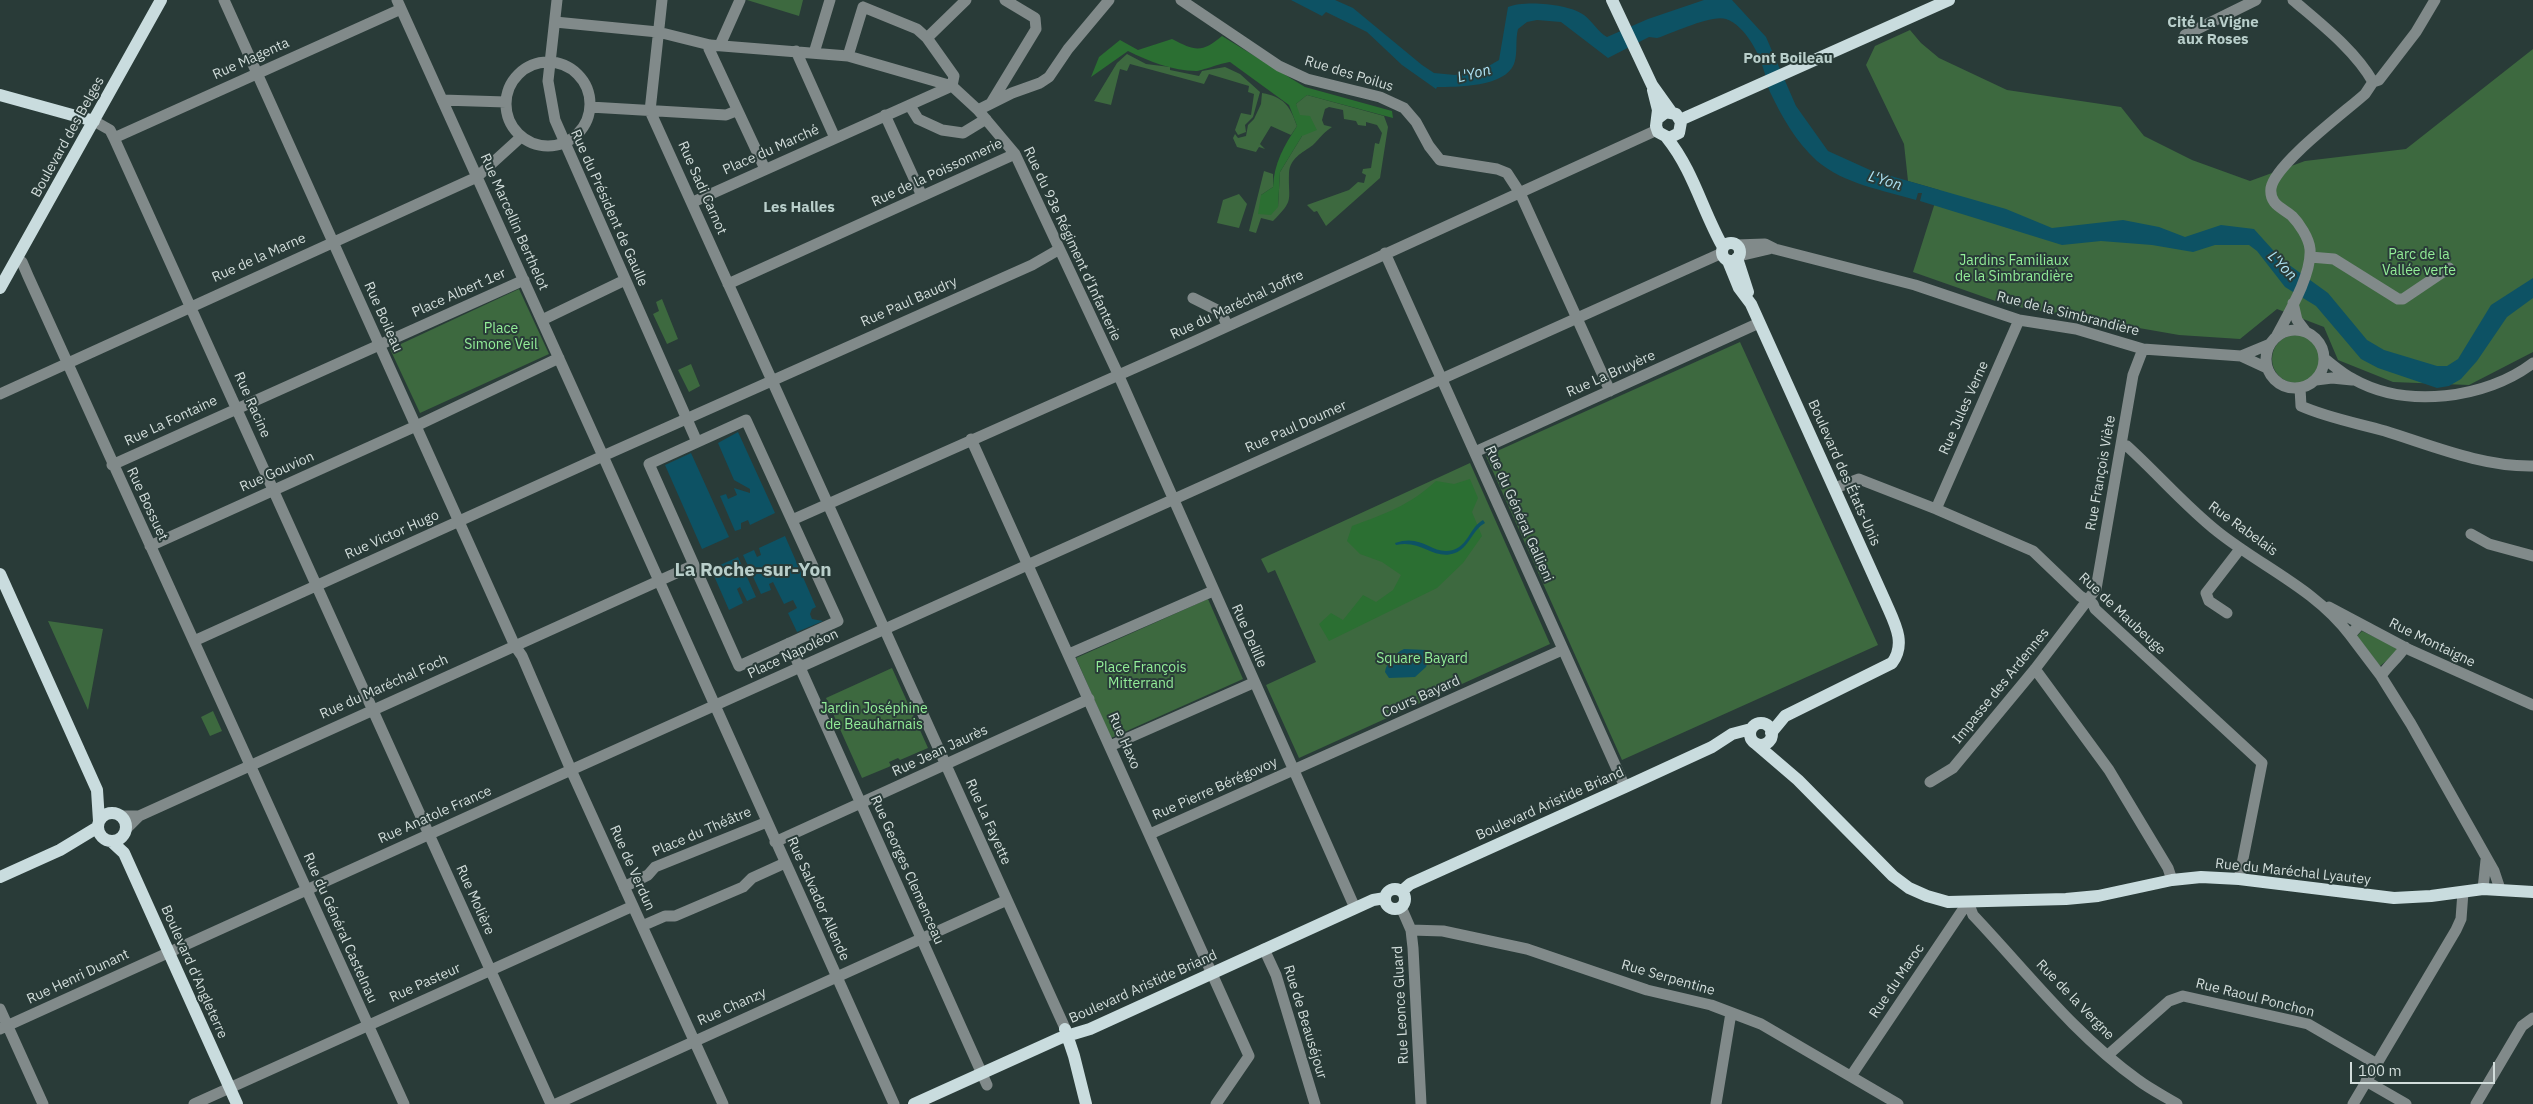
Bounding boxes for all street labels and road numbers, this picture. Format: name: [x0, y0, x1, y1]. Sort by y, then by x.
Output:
street label: Rue Magenta: [210, 35, 292, 83]
street label: Rue des Poilus: [1303, 53, 1395, 95]
street label: Boulevard des Belges: [28, 74, 108, 200]
street label: Place du Marché: [720, 121, 822, 179]
street label: Rue du Président de Gaulle: [567, 127, 651, 289]
street label: Rue de la Poissonnerie: [869, 135, 1005, 211]
street label: Rue Sadi Carnot: [674, 139, 730, 237]
street label: Rue du 93e Régiment d'Infanterie: [1020, 144, 1124, 344]
street label: Rue Marcellin Berthelot: [476, 151, 552, 293]
street label: Rue de la Marne: [209, 230, 309, 286]
street label: Place Albert 1er: [409, 265, 509, 321]
street label: Rue du Maréchal Joffre: [1168, 267, 1306, 343]
street label: Rue Paul Baudry: [858, 273, 960, 331]
street label: Rue Boileau: [360, 279, 406, 355]
street label: Rue de la Simbrandière: [1995, 288, 2141, 340]
street label: Rue La Bruyère: [1564, 347, 1658, 401]
street label: Rue Jules Verne: [1936, 358, 1992, 458]
street label: Rue Racine: [230, 369, 274, 441]
street label: Rue La Fontaine: [122, 392, 220, 450]
street label: Rue Paul Doumer: [1243, 397, 1349, 457]
street label: Boulevard des États-Unis: [1804, 397, 1884, 549]
street label: Rue François Viète: [2083, 414, 2119, 532]
street label: Rue du Général Gallieni: [1481, 443, 1557, 585]
street label: Rue Gouvion: [237, 448, 317, 496]
street label: Rue Bossuet: [123, 465, 171, 543]
street label: Rue Rabelais: [2205, 498, 2281, 560]
street label: Rue Victor Hugo: [342, 507, 442, 563]
street label: Rue de Maubeuge: [2075, 569, 2169, 659]
street label: Rue Delille: [1228, 602, 1270, 670]
street label: Rue Montaigne: [2386, 615, 2478, 671]
street label: Impasse des Ardennes: [1949, 625, 2053, 747]
street label: Place Napoléon: [745, 626, 841, 682]
street label: Rue du Maréchal Foch: [317, 651, 451, 723]
street label: Cours Bayard: [1379, 672, 1463, 722]
street label: Rue Haxo: [1104, 710, 1144, 772]
street label: Rue Jean Jaurès: [890, 721, 990, 781]
street label: Rue Pierre Bérégovoy: [1150, 754, 1280, 824]
street label: Boulevard Aristide Briand: [1473, 764, 1627, 844]
street label: Rue La Fayette: [962, 776, 1014, 868]
street label: Rue Anatole France: [376, 782, 494, 848]
street label: Rue Georges Clemenceau: [867, 793, 947, 947]
street label: Place du Théâtre: [650, 804, 754, 860]
street label: Rue de Verdun: [606, 823, 658, 913]
street label: Rue Salvador Allende: [783, 834, 853, 964]
street label: Rue du Général Castelnau: [299, 850, 381, 1006]
street label: Rue du Maréchal Lyautey: [2214, 855, 2372, 889]
street label: Rue Molière: [452, 862, 498, 938]
street label: Boulevard d'Angleterre: [157, 903, 231, 1041]
street label: Rue du Maroc: [1866, 941, 1928, 1021]
street label: Rue Leonce Gluard: [1390, 945, 1412, 1065]
street label: Rue Henri Dunant: [24, 946, 132, 1008]
street label: Boulevard Aristide Briand: [1066, 947, 1220, 1027]
street label: Rue de la Vergne: [2032, 956, 2118, 1044]
street label: Rue Serpentine: [1619, 957, 1717, 999]
street label: Rue Pasteur: [387, 960, 463, 1006]
street label: Rue de Beauséjour: [1280, 963, 1330, 1081]
street label: Rue Raoul Ponchon: [2194, 975, 2316, 1021]
street label: Rue Chanzy: [695, 984, 769, 1030]

